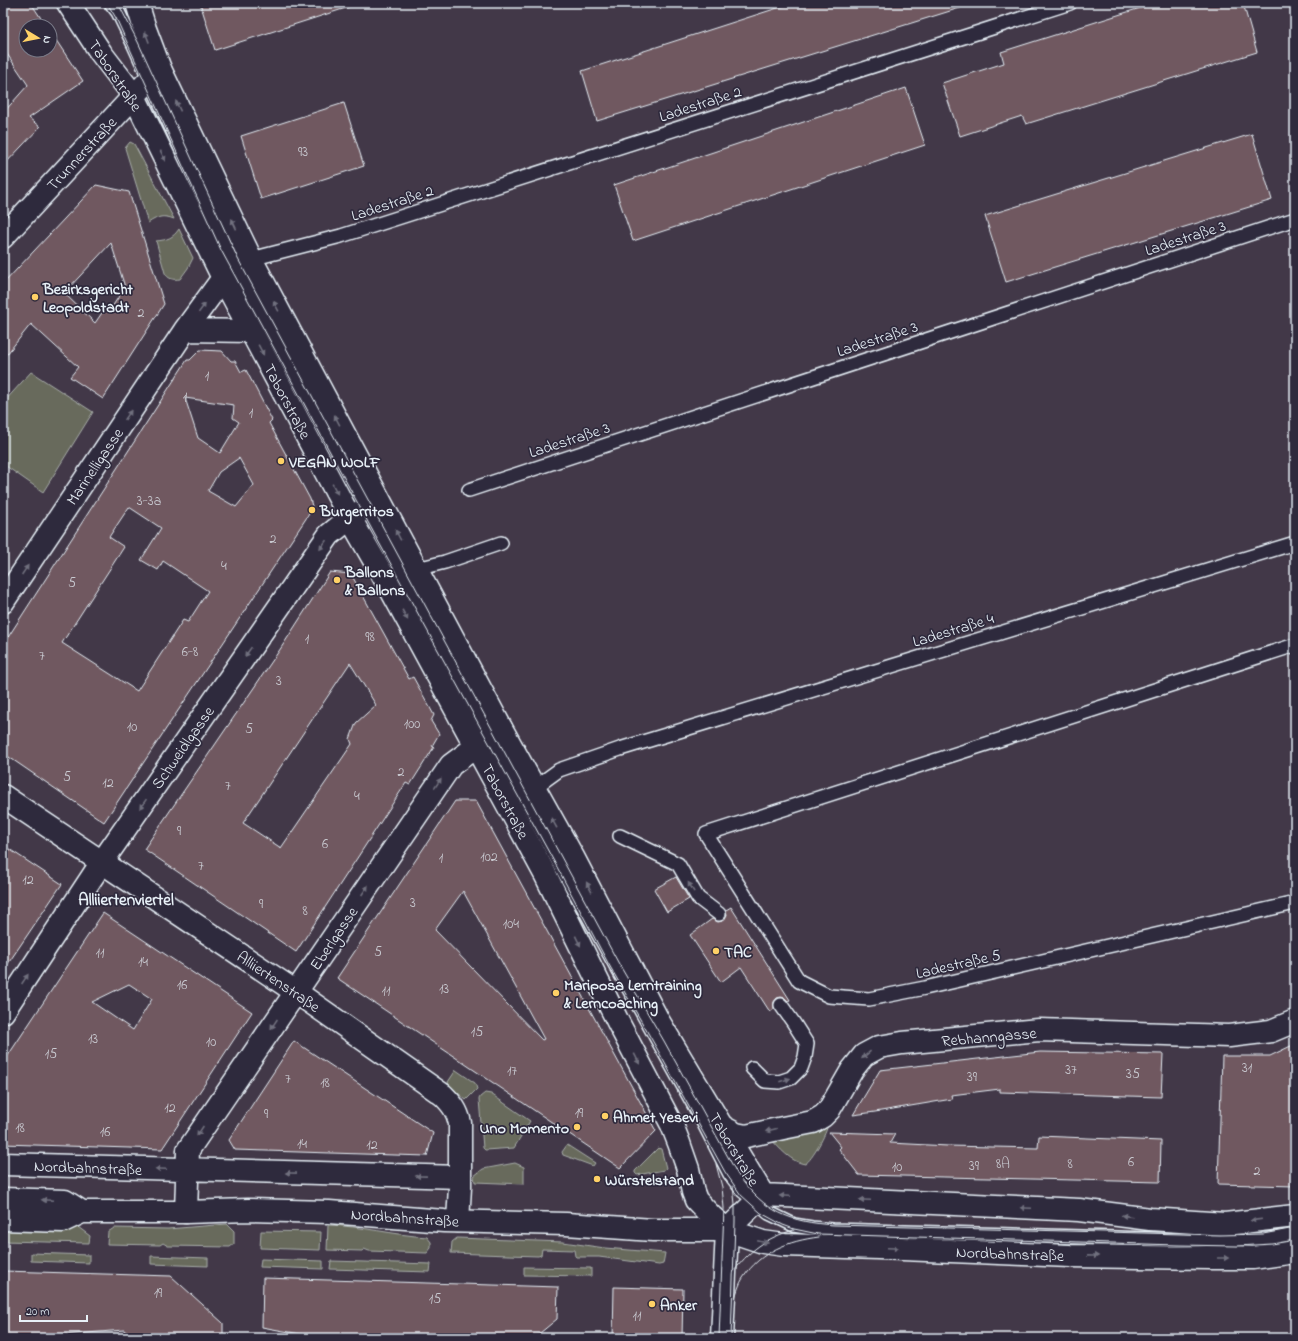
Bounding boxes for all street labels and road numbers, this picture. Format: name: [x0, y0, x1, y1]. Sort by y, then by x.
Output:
street label: Taborstraße: [81, 35, 148, 118]
street label: Ladestraße 2: [656, 80, 745, 130]
street label: Trunnerstraße: [42, 111, 124, 197]
street label: Ladestraße 2: [348, 179, 437, 229]
street label: Ladestraße 3: [1142, 215, 1229, 263]
street label: Ladestraße 3: [834, 316, 921, 364]
street label: Taborstraße: [256, 360, 317, 445]
street label: Ladestraße 3: [526, 417, 613, 465]
street label: Marinelligasse: [61, 423, 131, 511]
street label: Ladestraße 4: [910, 607, 998, 655]
street label: Schweidlgasse: [146, 701, 222, 795]
street label: Taborstraße: [474, 760, 535, 845]
street label: Eberlgasse: [305, 902, 365, 976]
street label: Ladestraße 5: [914, 944, 1003, 986]
street label: Alliiertenstraße: [231, 946, 325, 1020]
street label: Rebhanngasse: [941, 1022, 1039, 1054]
street label: Taborstraße: [702, 1109, 765, 1192]
street label: Nordbahnstraße: [33, 1155, 143, 1183]
street label: Nordbahnstraße: [350, 1203, 461, 1235]
street label: Nordbahnstraße: [955, 1241, 1065, 1269]

